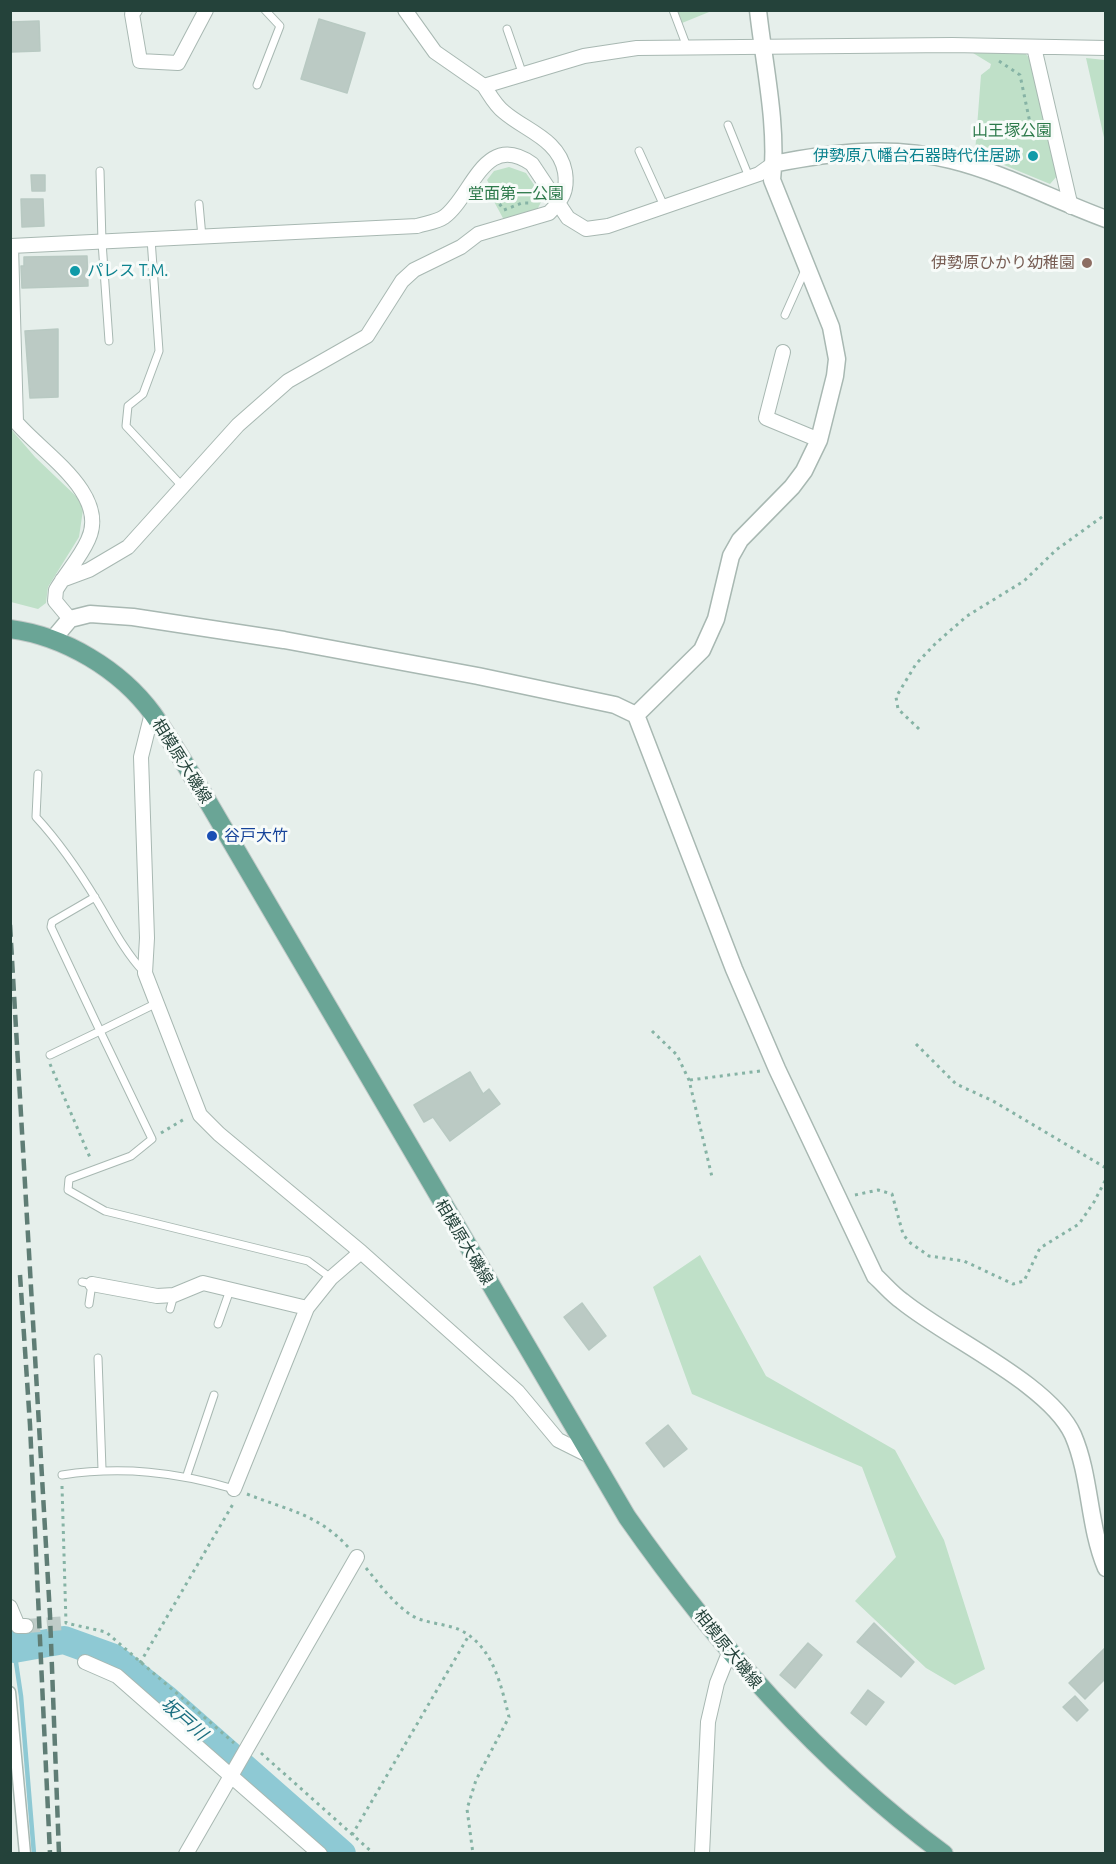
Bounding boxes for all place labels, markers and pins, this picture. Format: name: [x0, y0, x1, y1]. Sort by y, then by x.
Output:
place label: 伊勢原八幡台石器時代住居跡: [813, 146, 1021, 166]
marker: 伊勢原八幡台石器時代住居跡: [1026, 149, 1040, 163]
place label: 伊勢原ひかり幼稚園: [931, 253, 1075, 273]
marker: 伊勢原ひかり幼稚園: [1080, 256, 1094, 270]
place label: パレス T.M.: [87, 261, 168, 281]
marker: パレス T.M.: [68, 264, 82, 278]
place label: 谷戸大竹: [224, 826, 288, 846]
marker: 谷戸大竹: [205, 829, 219, 843]

